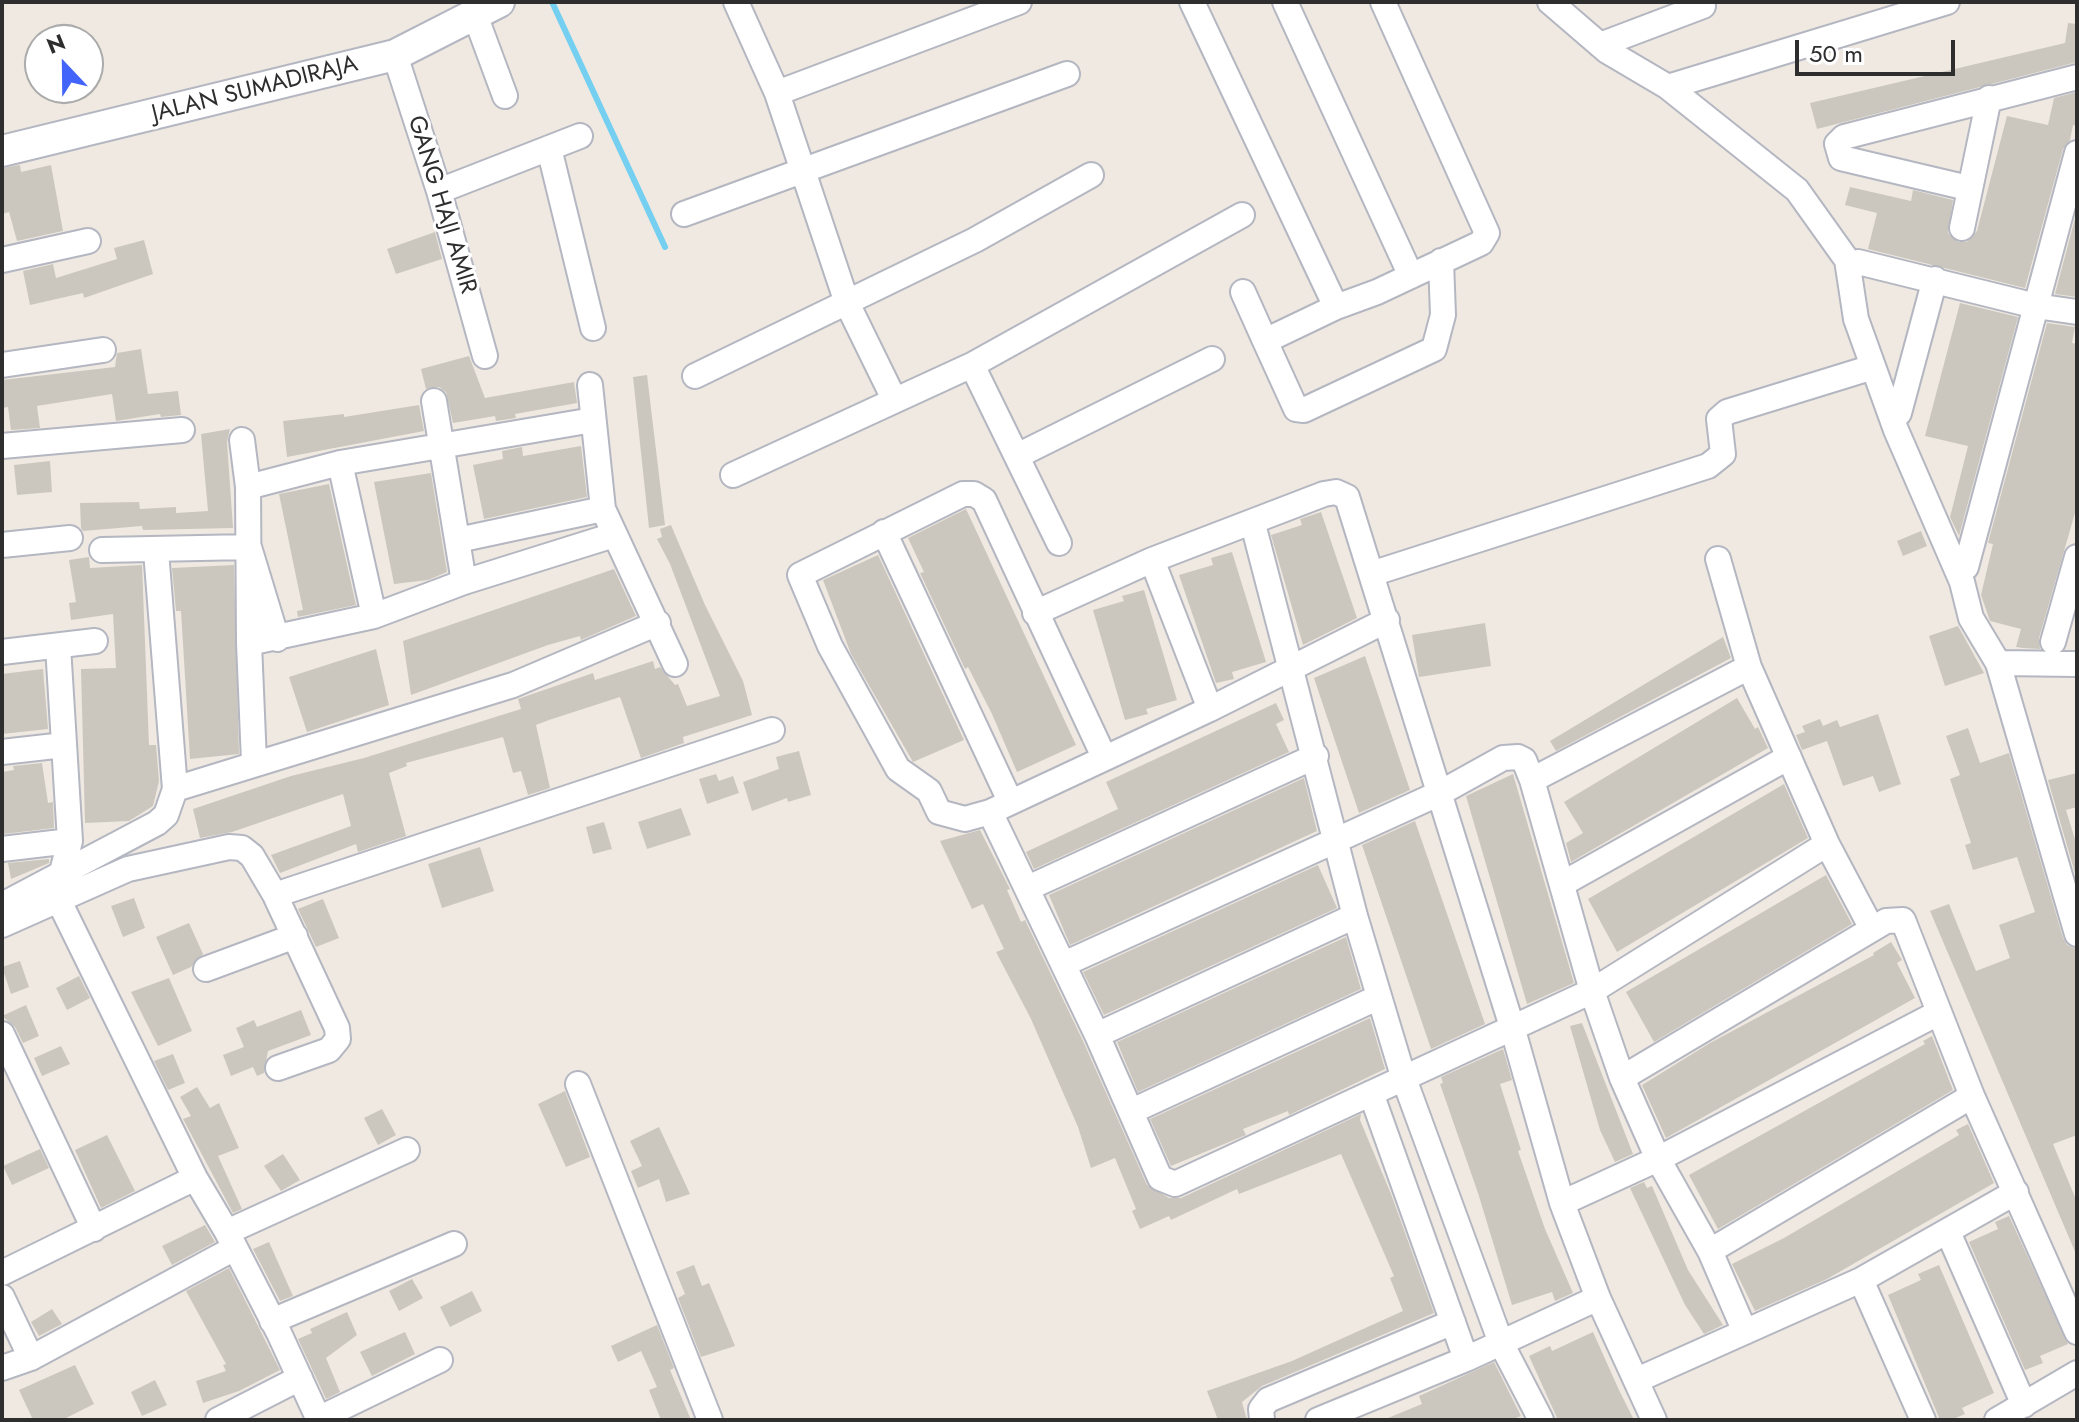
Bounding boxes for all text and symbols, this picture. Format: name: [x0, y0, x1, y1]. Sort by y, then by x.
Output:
north arrow: [24, 24, 104, 104]
scale bar: [1799, 24, 1959, 74]
text: N: [42, 25, 70, 62]
text: 50 m: [1809, 36, 1863, 71]
street label: JALAN SUMADIRAJA: [149, 50, 361, 130]
street label: GANG HAJI AMIR: [400, 113, 482, 297]

